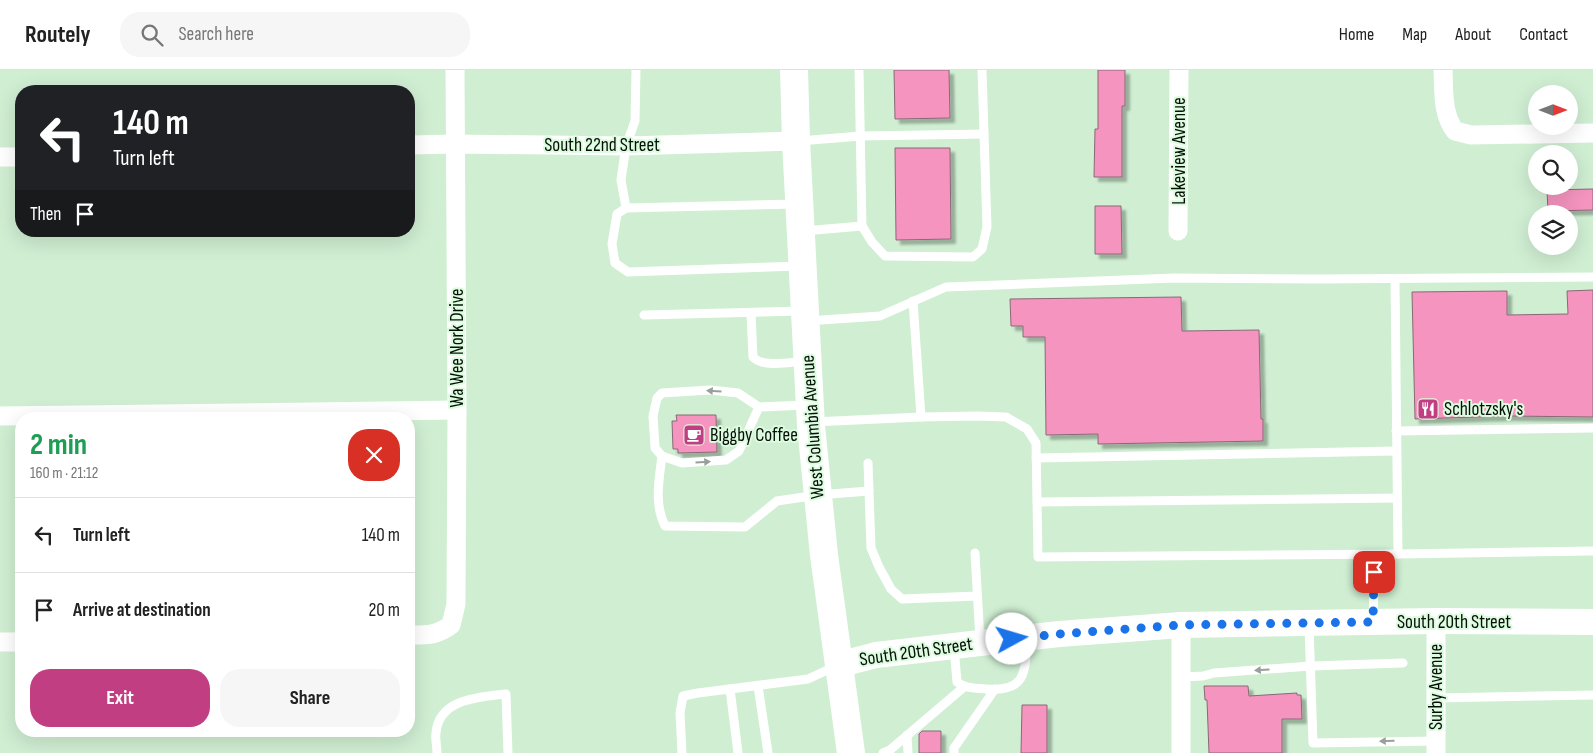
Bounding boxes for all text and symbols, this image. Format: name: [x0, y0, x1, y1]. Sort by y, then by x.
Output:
search box: [120, 12, 470, 57]
text: Routely: [25, 20, 90, 49]
icon: search: [138, 21, 166, 49]
text: Search here: [178, 23, 254, 46]
text: Home: [1339, 24, 1374, 45]
text: Map: [1402, 24, 1427, 45]
text: About: [1455, 24, 1491, 45]
text: Contact: [1519, 24, 1568, 45]
north arrow: [1528, 85, 1578, 135]
map controls: [1528, 85, 1578, 255]
street label: Lakeview Avenue: [1168, 97, 1191, 205]
text: 140 m: [113, 102, 189, 145]
icon: left: [30, 105, 95, 170]
street label: South 22nd Street: [544, 134, 660, 157]
text: Turn left: [113, 145, 175, 172]
button: search: [1528, 145, 1578, 195]
icon: arrive: [71, 200, 99, 228]
text: Then: [30, 203, 61, 226]
button: layers: [1528, 205, 1578, 255]
street label: Wa Wee Nork Drive: [446, 288, 469, 408]
street label: West Columbia Avenue: [797, 354, 829, 500]
one-way arrow: [706, 386, 722, 394]
restaurant icon: Schlotzsky's: [1416, 397, 1440, 421]
place label: Schlotzsky's: [1444, 398, 1523, 421]
cafe icon: Biggby Coffee: [682, 423, 706, 447]
place label: Biggby Coffee: [710, 424, 798, 447]
text: 2 min: [30, 427, 87, 463]
button: close: [348, 429, 400, 481]
one-way arrow: [695, 457, 711, 465]
text: 160 m · 21:12: [30, 464, 98, 483]
icon: left: [30, 521, 58, 549]
text: Turn left: [73, 524, 130, 547]
text: 140 m: [362, 524, 400, 547]
pin: [1353, 551, 1395, 593]
icon: arrive: [1360, 558, 1388, 586]
icon: arrive: [30, 596, 58, 624]
text: Arrive at destination: [73, 599, 211, 622]
text: 20 m: [368, 599, 400, 622]
street label: South 20th Street: [1397, 611, 1511, 634]
position arrow: [985, 612, 1037, 664]
street label: South 20th Street: [858, 633, 974, 671]
street label: Surby Avenue: [1425, 644, 1448, 730]
one-way arrow: [1254, 666, 1270, 674]
button: Exit: [30, 669, 210, 727]
button: Share: [220, 669, 400, 727]
one-way arrow: [1379, 737, 1395, 745]

